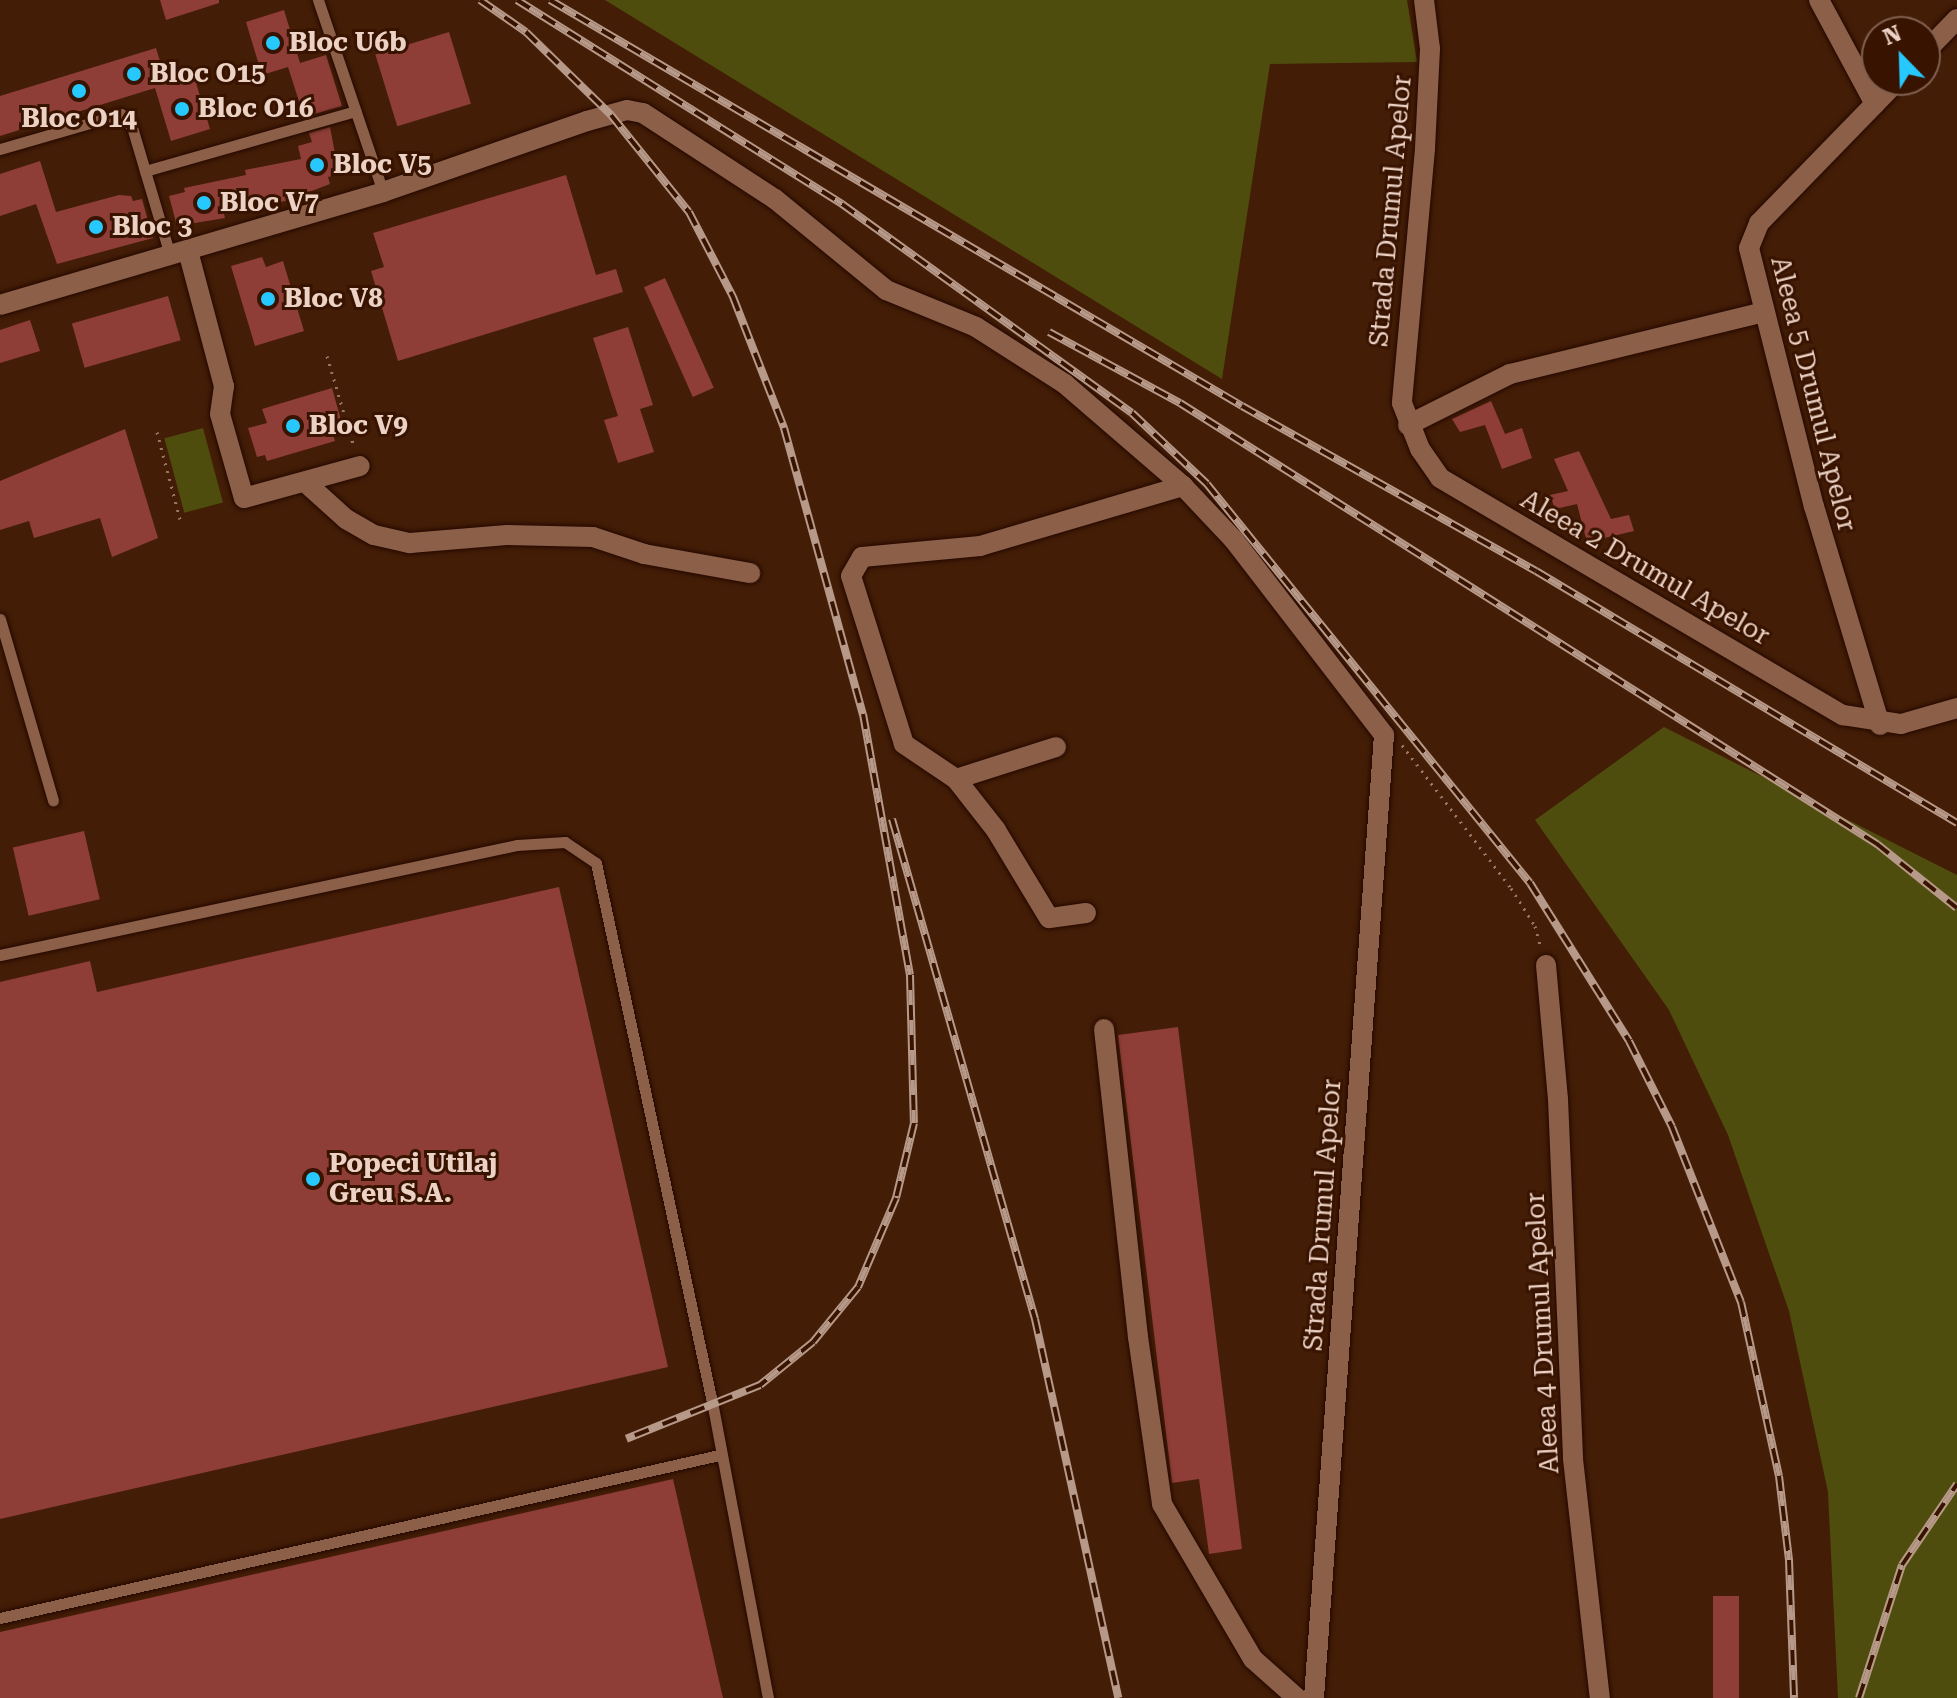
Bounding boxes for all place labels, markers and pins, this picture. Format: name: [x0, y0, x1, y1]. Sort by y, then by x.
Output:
place label: Bloc U6b: [289, 27, 407, 59]
marker: Bloc U6b: [264, 34, 282, 52]
place label: Bloc O15: [150, 58, 266, 90]
marker: Bloc O15: [125, 65, 143, 83]
marker: Bloc O14: [70, 82, 88, 100]
place label: Bloc O16: [198, 93, 314, 125]
marker: Bloc O16: [173, 100, 191, 118]
place label: Bloc O14: [21, 103, 137, 135]
place label: Bloc V5: [333, 149, 432, 181]
marker: Bloc V5: [308, 156, 326, 174]
place label: Bloc V7: [220, 187, 319, 219]
marker: Bloc V7: [195, 194, 213, 212]
place label: Bloc 3: [112, 211, 192, 243]
marker: Bloc 3: [87, 218, 105, 236]
place label: Bloc V8: [284, 283, 383, 315]
marker: Bloc V8: [259, 290, 277, 308]
place label: Bloc V9: [309, 410, 408, 442]
marker: Bloc V9: [284, 417, 302, 435]
place label: Popeci Utilaj Greu S.A.: [329, 1148, 497, 1210]
marker: Popeci Utilaj Greu S.A.: [304, 1170, 322, 1188]

